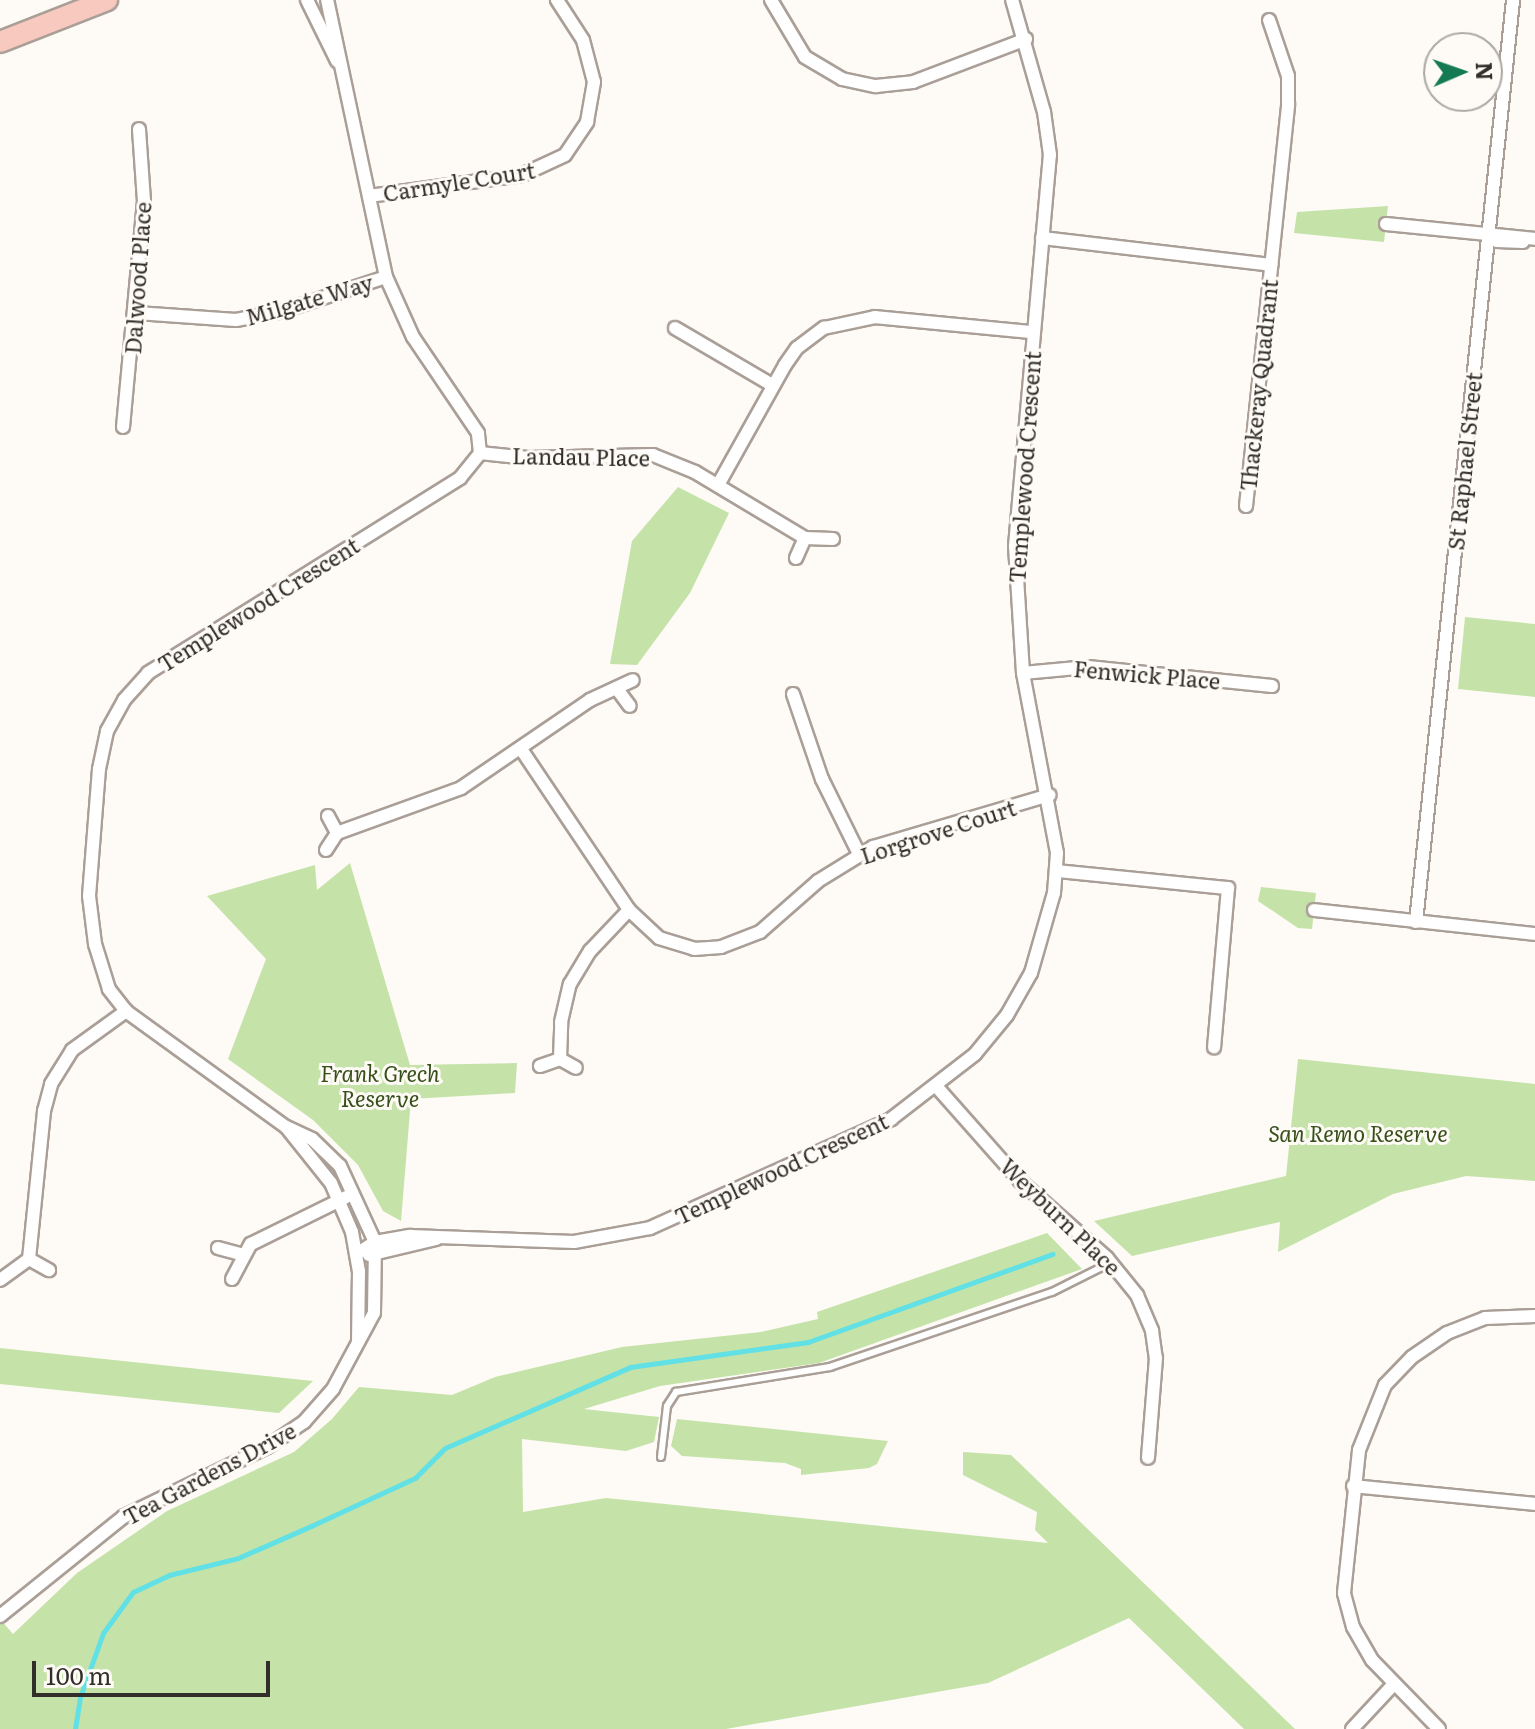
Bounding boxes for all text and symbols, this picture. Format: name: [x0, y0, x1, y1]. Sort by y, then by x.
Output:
north arrow: [1423, 32, 1503, 112]
text: N: [1469, 61, 1502, 81]
street label: Carmyle Court: [381, 156, 537, 206]
street label: Dalwood Place: [119, 201, 155, 355]
street label: Milgate Way: [242, 268, 376, 330]
street label: Thackeray Quadrant: [1234, 278, 1282, 492]
street label: Templewood Crescent: [1003, 350, 1045, 584]
street label: St Raphael Street: [1442, 371, 1486, 551]
street label: Landau Place: [512, 442, 650, 470]
street label: Templewood Crescent: [153, 531, 363, 677]
street label: Fenwick Place: [1073, 654, 1221, 694]
street label: Lorgrove Court: [857, 793, 1019, 869]
park label: Frank Grech Reserve: [320, 1059, 440, 1110]
street label: Templewood Crescent: [670, 1107, 892, 1229]
park label: San Remo Reserve: [1268, 1120, 1448, 1146]
street label: Weyburn Place: [996, 1152, 1126, 1280]
street label: Tea Gardens Drive: [118, 1416, 300, 1530]
scale bar: [36, 1645, 274, 1695]
text: 100 m: [46, 1657, 112, 1692]

